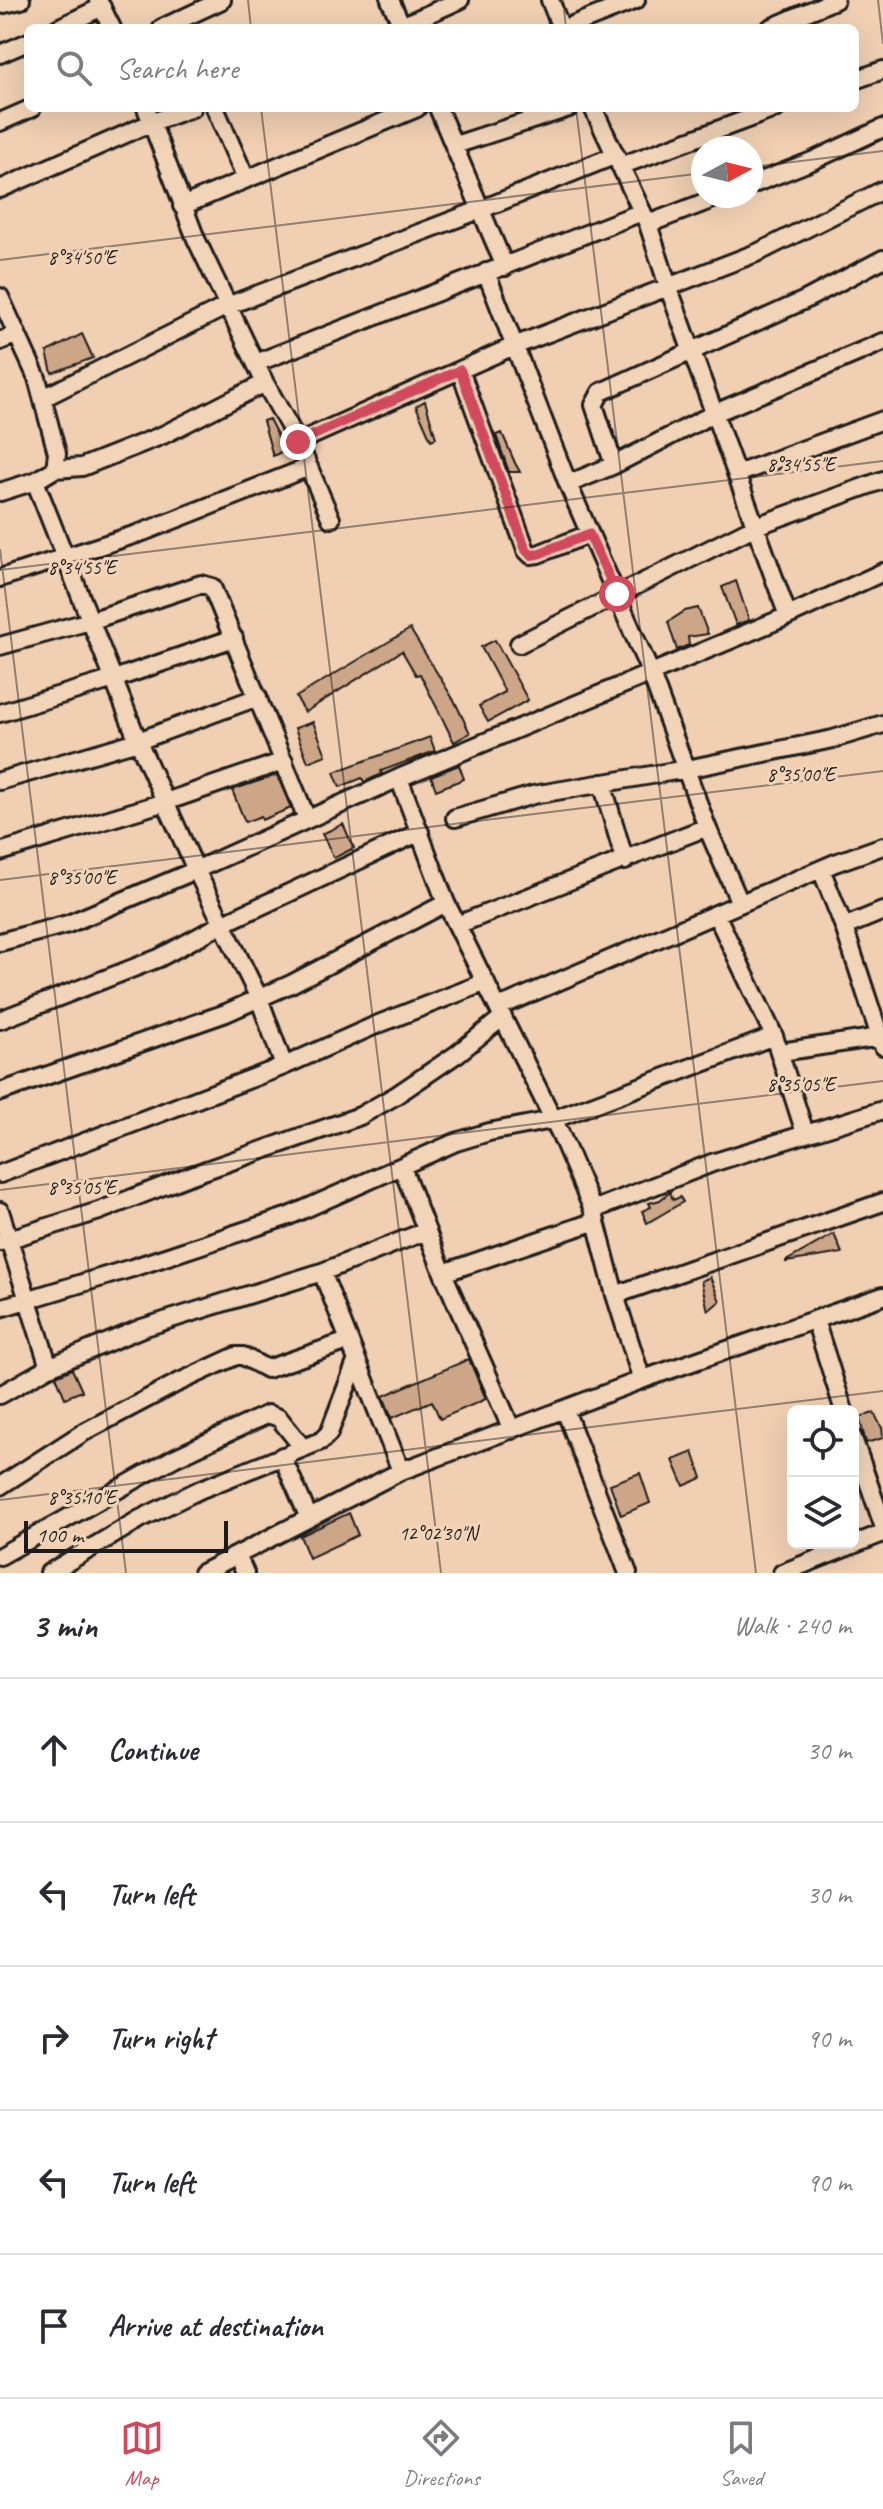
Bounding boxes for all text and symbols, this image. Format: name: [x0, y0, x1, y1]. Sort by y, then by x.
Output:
search box: [24, 24, 859, 112]
icon: search: [52, 46, 96, 90]
text: Search here: [116, 49, 238, 87]
north arrow: [691, 136, 763, 208]
text: 8°34'50"E: [48, 245, 119, 270]
route end: [280, 424, 316, 460]
text: 8°34'55"E: [767, 452, 838, 477]
text: 8°34'55"E: [48, 555, 119, 580]
route start: [599, 576, 635, 612]
text: 8°35'00"E: [767, 762, 838, 787]
text: 8°35'00"E: [48, 865, 119, 890]
text: 8°35'05"E: [767, 1072, 838, 1097]
text: 8°35'05"E: [48, 1175, 119, 1200]
map controls: [787, 1405, 859, 1549]
button: locate: [787, 1405, 859, 1477]
button: layers: [787, 1477, 859, 1549]
text: 8°35'10"E: [48, 1485, 119, 1510]
scale bar: [24, 1517, 228, 1553]
text: 100 m: [36, 1521, 83, 1549]
text: 12°02'30"N: [399, 1521, 480, 1546]
text: 3 min: [32, 1604, 97, 1647]
text: Walk · 240 m: [734, 1609, 851, 1642]
icon: ahead: [32, 1728, 76, 1772]
text: Continue: [108, 1731, 198, 1769]
text: 30 m: [807, 1734, 851, 1767]
icon: left: [32, 1872, 76, 1916]
text: Turn left: [108, 1875, 195, 1913]
text: 30 m: [807, 1878, 851, 1911]
icon: right: [32, 2016, 76, 2060]
text: Turn right: [108, 2019, 213, 2057]
text: 90 m: [807, 2022, 851, 2055]
icon: left: [32, 2160, 76, 2204]
text: Turn left: [108, 2163, 195, 2201]
text: 90 m: [807, 2166, 851, 2199]
icon: arrive: [32, 2304, 76, 2348]
text: Arrive at destination: [108, 2307, 323, 2345]
tab: Map: [120, 2416, 164, 2492]
tab: Directions: [403, 2416, 480, 2492]
tab: Saved: [719, 2416, 763, 2492]

